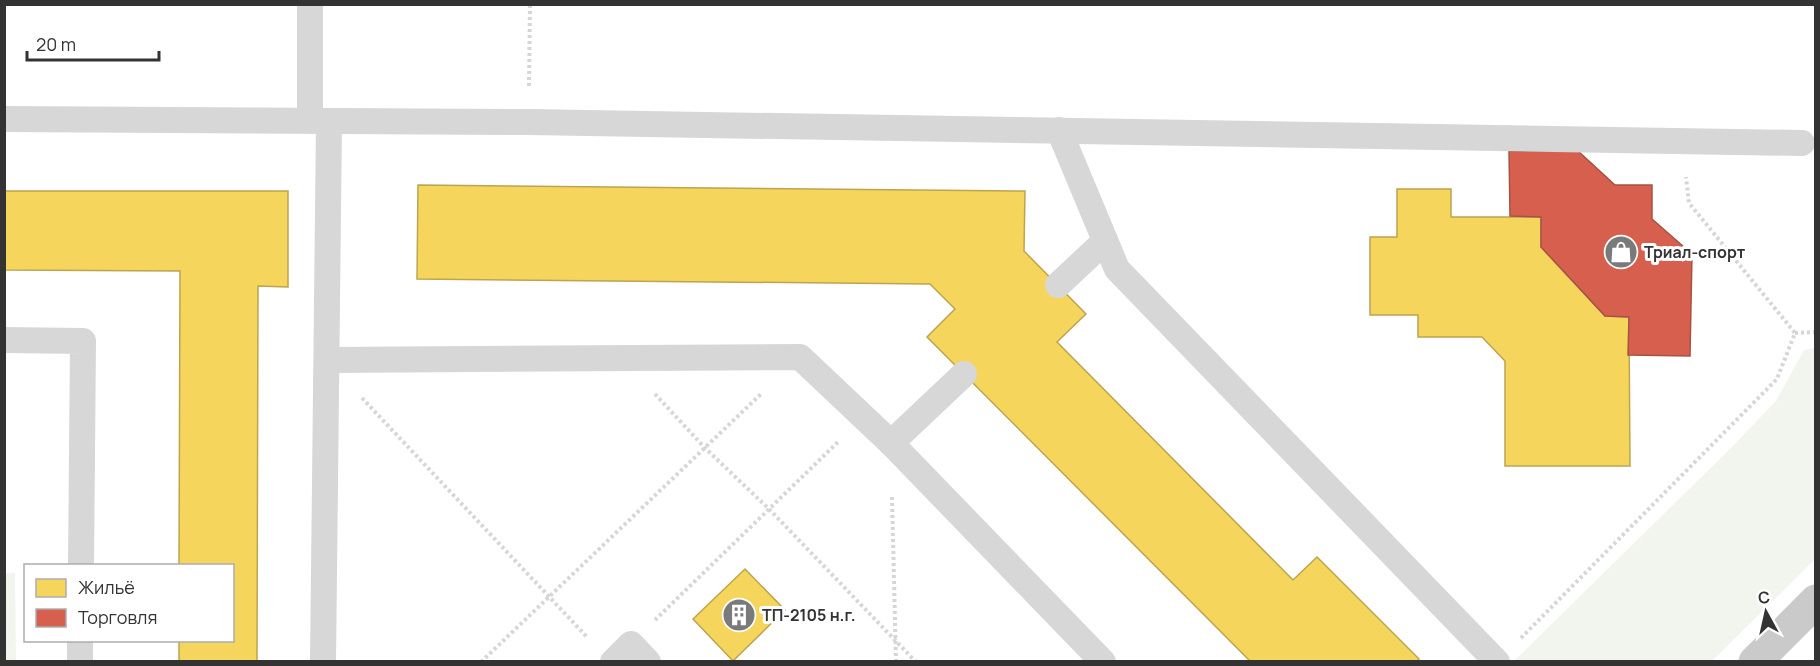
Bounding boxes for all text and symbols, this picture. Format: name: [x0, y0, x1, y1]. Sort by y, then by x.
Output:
scale bar: [27, 24, 159, 62]
text: 20 m: [36, 32, 76, 56]
shop icon: Триал-спорт: [1603, 234, 1639, 270]
place label: Триал-спорт: [1644, 241, 1746, 263]
legend: [24, 564, 234, 642]
text: Жильё: [78, 575, 135, 599]
north arrow: [1736, 582, 1796, 642]
text: С: [1757, 585, 1771, 609]
building icon: ТП-2105 н.г.: [721, 597, 757, 633]
place label: ТП-2105 н.г.: [762, 604, 856, 626]
text: Торговля: [78, 605, 157, 629]

